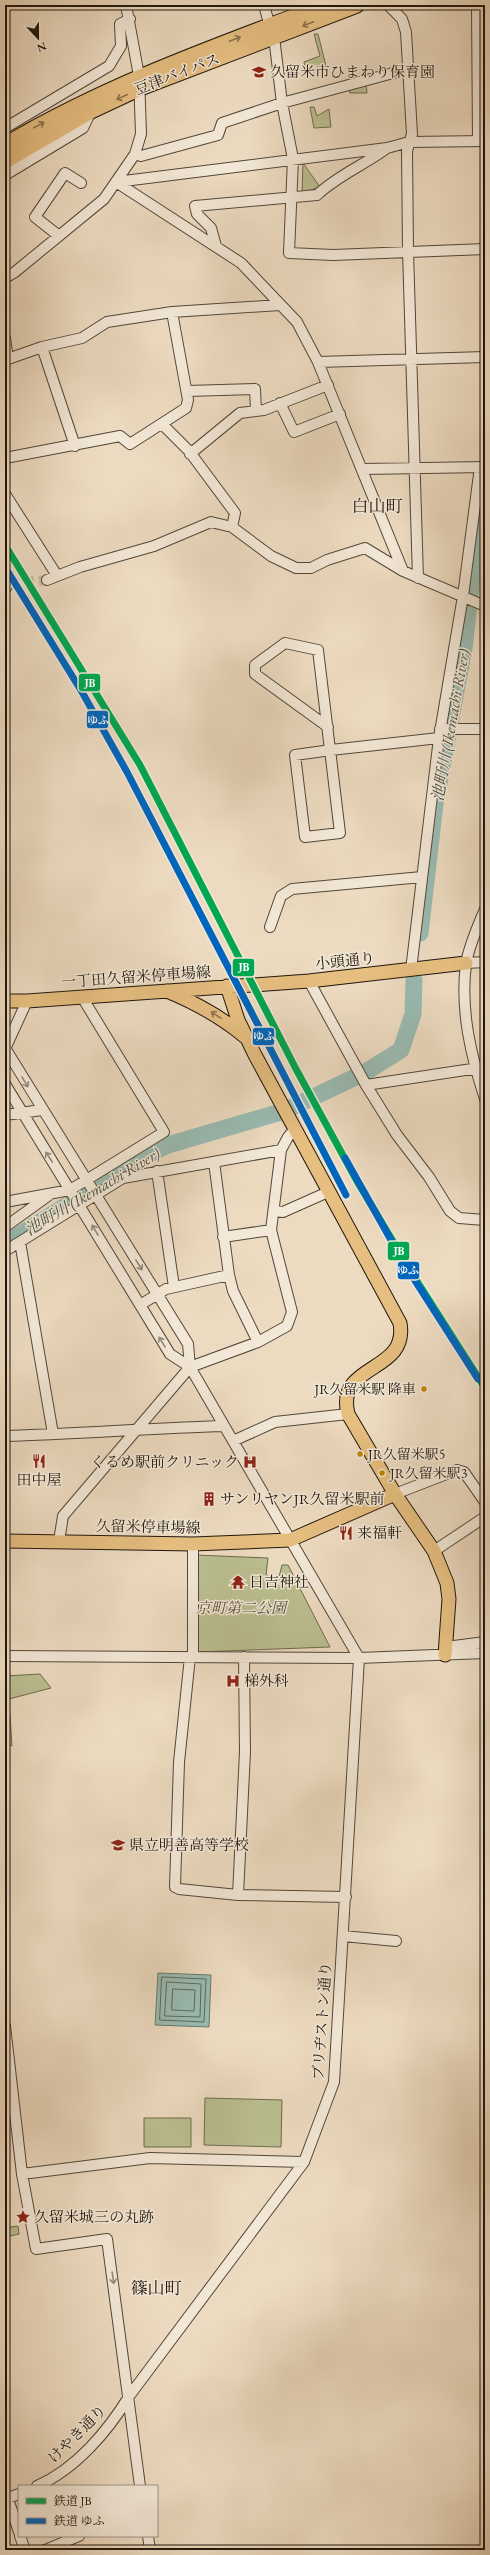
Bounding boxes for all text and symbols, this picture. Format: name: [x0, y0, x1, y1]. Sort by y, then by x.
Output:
north arrow: [18, 18, 58, 58]
one-way arrow: [302, 20, 314, 28]
one-way arrow: [228, 35, 240, 43]
text: N: [35, 39, 48, 55]
street label: 豆津バイパス: [132, 49, 222, 98]
place label: 久留米市ひまわり保育園: [270, 62, 435, 81]
school or university icon: 久留米市ひまわり保育園: [251, 64, 267, 80]
one-way arrow: [116, 94, 128, 101]
one-way arrow: [33, 120, 45, 128]
district label: 白山町: [352, 495, 403, 517]
water label: 池町川 (Ikemachi River): [427, 647, 474, 803]
line badge: JB: [78, 673, 101, 692]
text: JB: [84, 676, 96, 690]
line badge: ゆふ: [86, 710, 109, 729]
text: ゆふ: [87, 713, 109, 727]
street label: 小頭通り: [314, 948, 376, 973]
line badge: JB: [232, 958, 255, 977]
text: JB: [238, 960, 250, 974]
street label: 一丁田久留米停車場線: [60, 962, 211, 991]
one-way arrow: [210, 1010, 222, 1018]
line badge: ゆふ: [252, 1027, 275, 1046]
text: ゆふ: [253, 1029, 275, 1043]
one-way arrow: [22, 1076, 30, 1088]
water label: 池町川 (Ikemachi River): [21, 1143, 164, 1240]
one-way arrow: [45, 1152, 53, 1163]
one-way arrow: [91, 1224, 99, 1236]
line badge: JB: [387, 1241, 410, 1261]
text: JB: [393, 1244, 405, 1258]
one-way arrow: [135, 1259, 143, 1270]
line badge: ゆふ: [397, 1261, 420, 1280]
text: ゆふ: [397, 1263, 419, 1277]
one-way arrow: [158, 1336, 166, 1348]
place label: JR久留米駅 降車: [313, 1380, 416, 1398]
marker: JR久留米駅 降車: [419, 1384, 429, 1394]
place label: JR久留米駅5: [367, 1445, 445, 1463]
marker: JR久留米駅5: [355, 1449, 365, 1459]
place label: くるめ駅前クリニック: [90, 1452, 239, 1471]
restaurant icon: 田中屋: [31, 1453, 47, 1469]
hospital icon: くるめ駅前クリニック: [242, 1454, 258, 1470]
place label: JR久留米駅3: [389, 1464, 468, 1482]
marker: JR久留米駅3: [377, 1468, 387, 1478]
place label: 田中屋: [16, 1470, 62, 1489]
place label: サンリヤンJR久留米駅前: [220, 1489, 385, 1508]
building icon: サンリヤンJR久留米駅前: [201, 1491, 217, 1507]
street label: 久留米停車場線: [95, 1516, 201, 1537]
place label: 来福軒: [357, 1523, 402, 1542]
restaurant icon: 来福軒: [338, 1525, 354, 1541]
place label: 日吉神社: [249, 1572, 309, 1591]
temple icon: 日吉神社: [230, 1574, 246, 1590]
park label: 京町第二公園: [196, 1598, 289, 1617]
place label: 梯外科: [244, 1671, 289, 1690]
hospital icon: 梯外科: [225, 1673, 241, 1689]
place label: 県立明善高等学校: [129, 1835, 249, 1854]
school or university icon: 県立明善高等学校: [110, 1837, 126, 1853]
street label: ブリヂストン通り: [308, 1961, 335, 2081]
place label: 久留米城三の丸跡: [34, 2207, 154, 2226]
place icon: 久留米城三の丸跡: [15, 2209, 31, 2225]
one-way arrow: [109, 2271, 116, 2284]
district label: 篠山町: [131, 2277, 182, 2299]
street label: けやき通り: [43, 2400, 110, 2467]
legend: [18, 2485, 158, 2537]
text: 鉄道 JB: [53, 2493, 92, 2509]
text: 鉄道 ゆふ: [53, 2513, 104, 2529]

